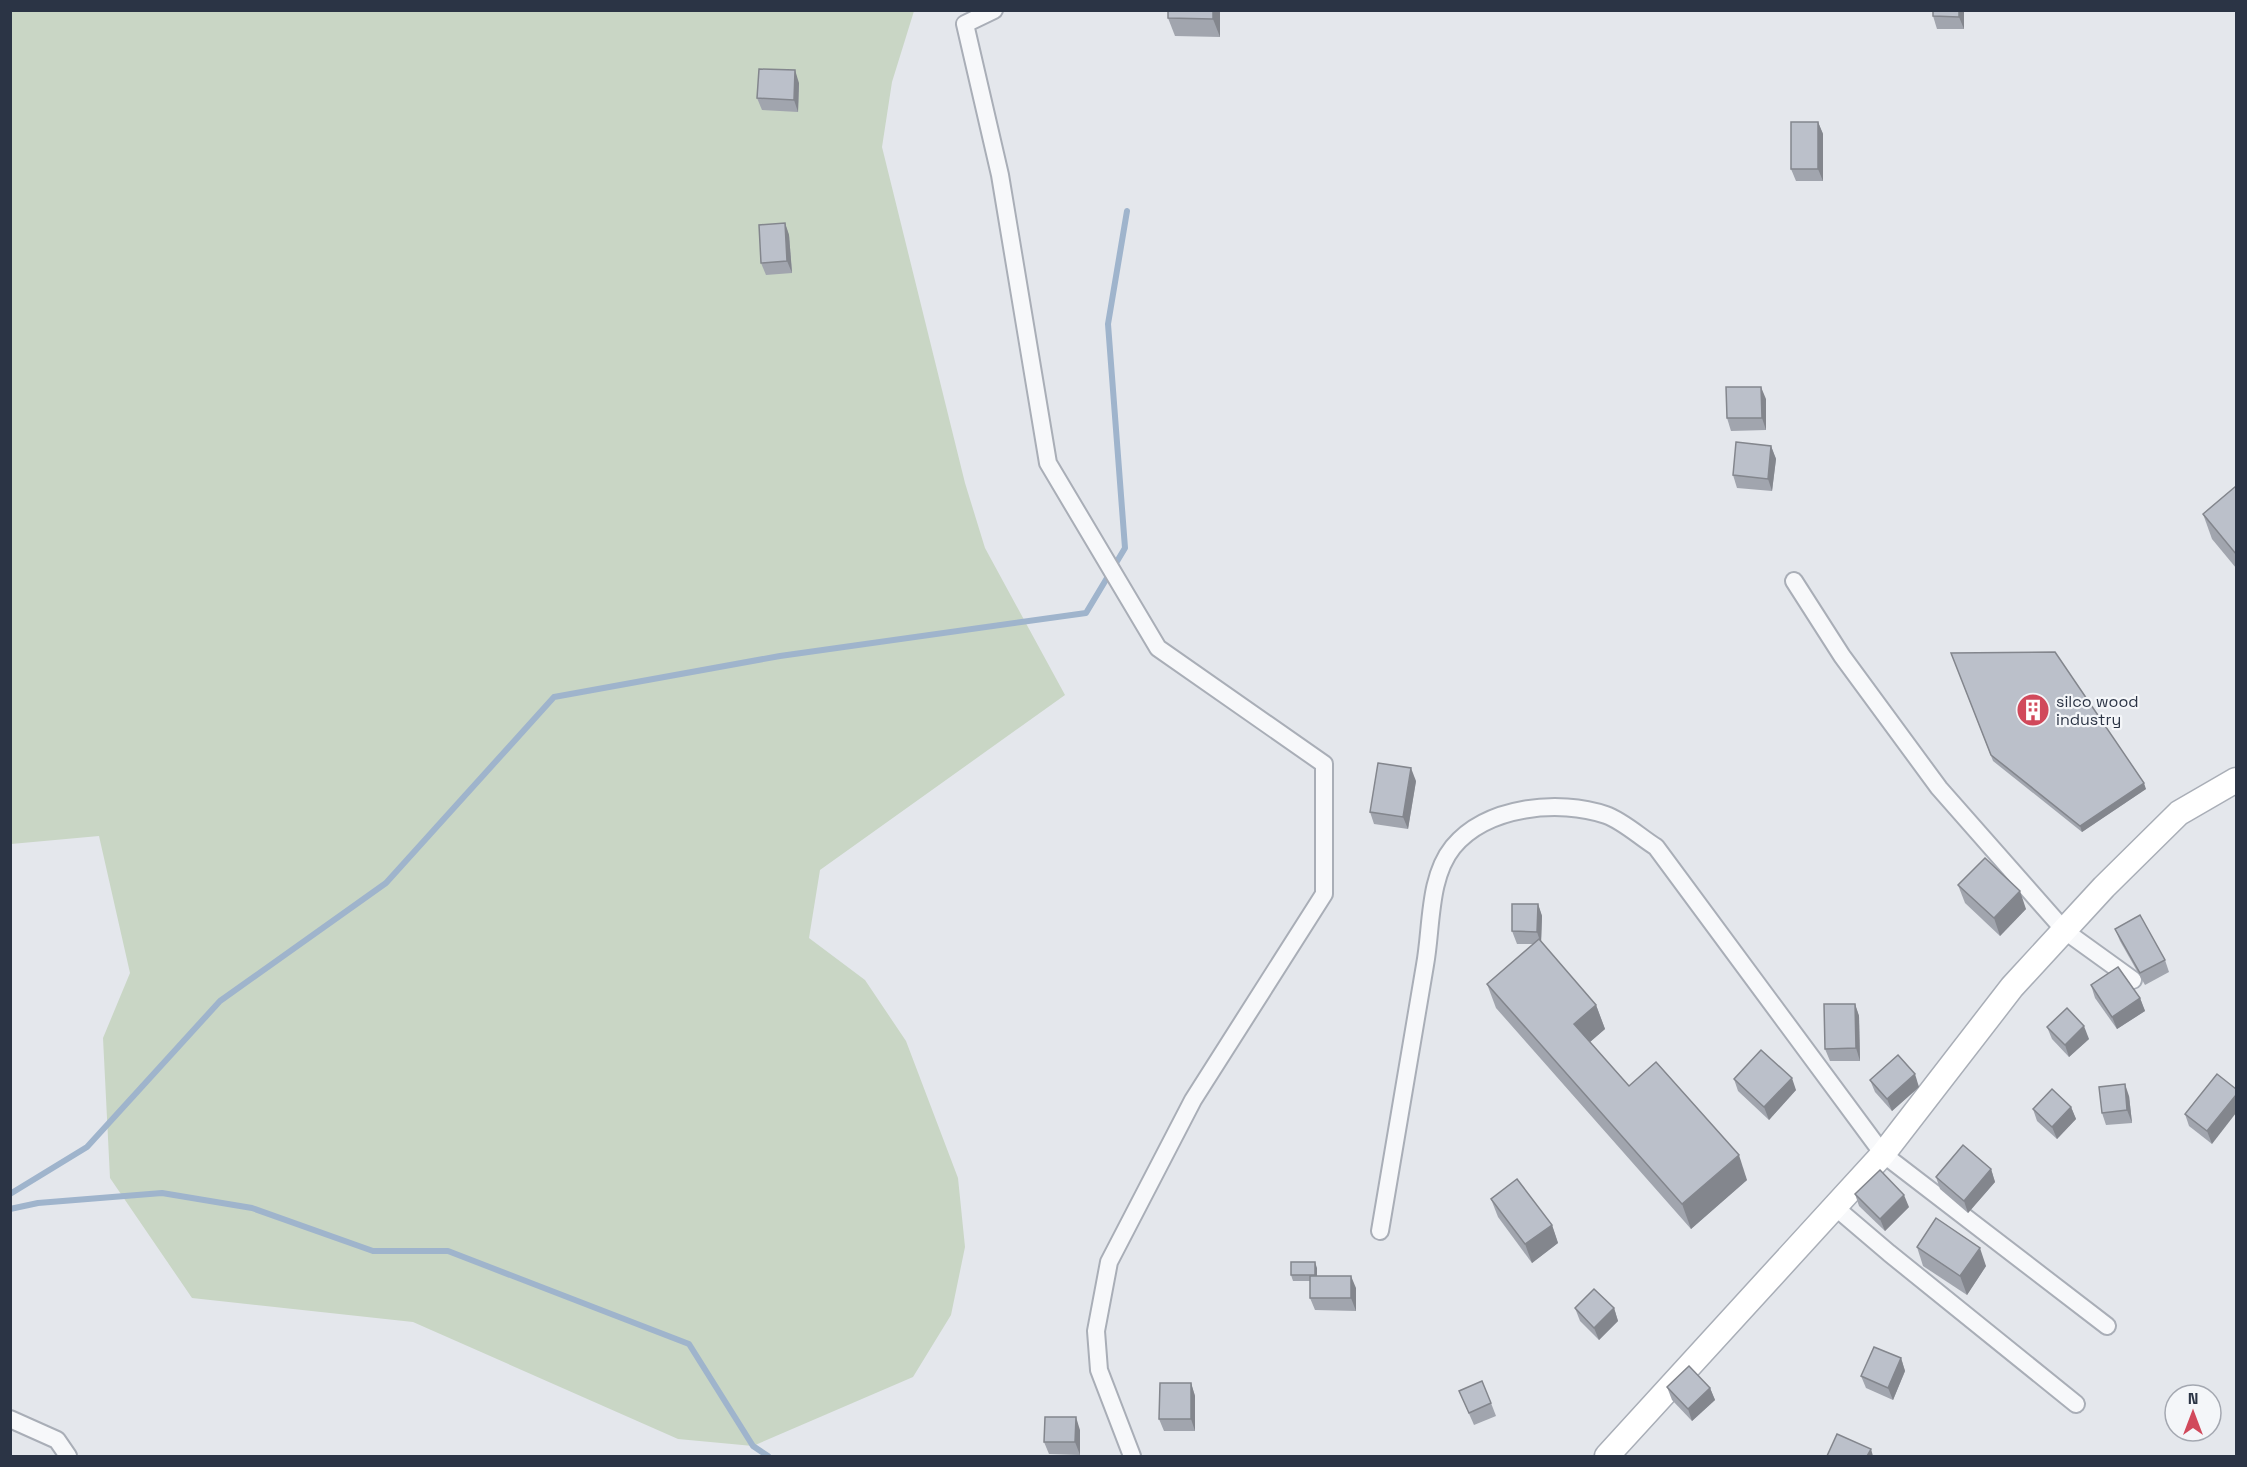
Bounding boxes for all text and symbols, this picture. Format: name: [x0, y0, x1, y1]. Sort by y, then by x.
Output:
place label: silco wood industry: [2056, 691, 2139, 730]
building icon: silco wood industry: [2015, 692, 2051, 728]
north arrow: [2163, 1383, 2223, 1443]
text: N: [2188, 1388, 2198, 1409]

